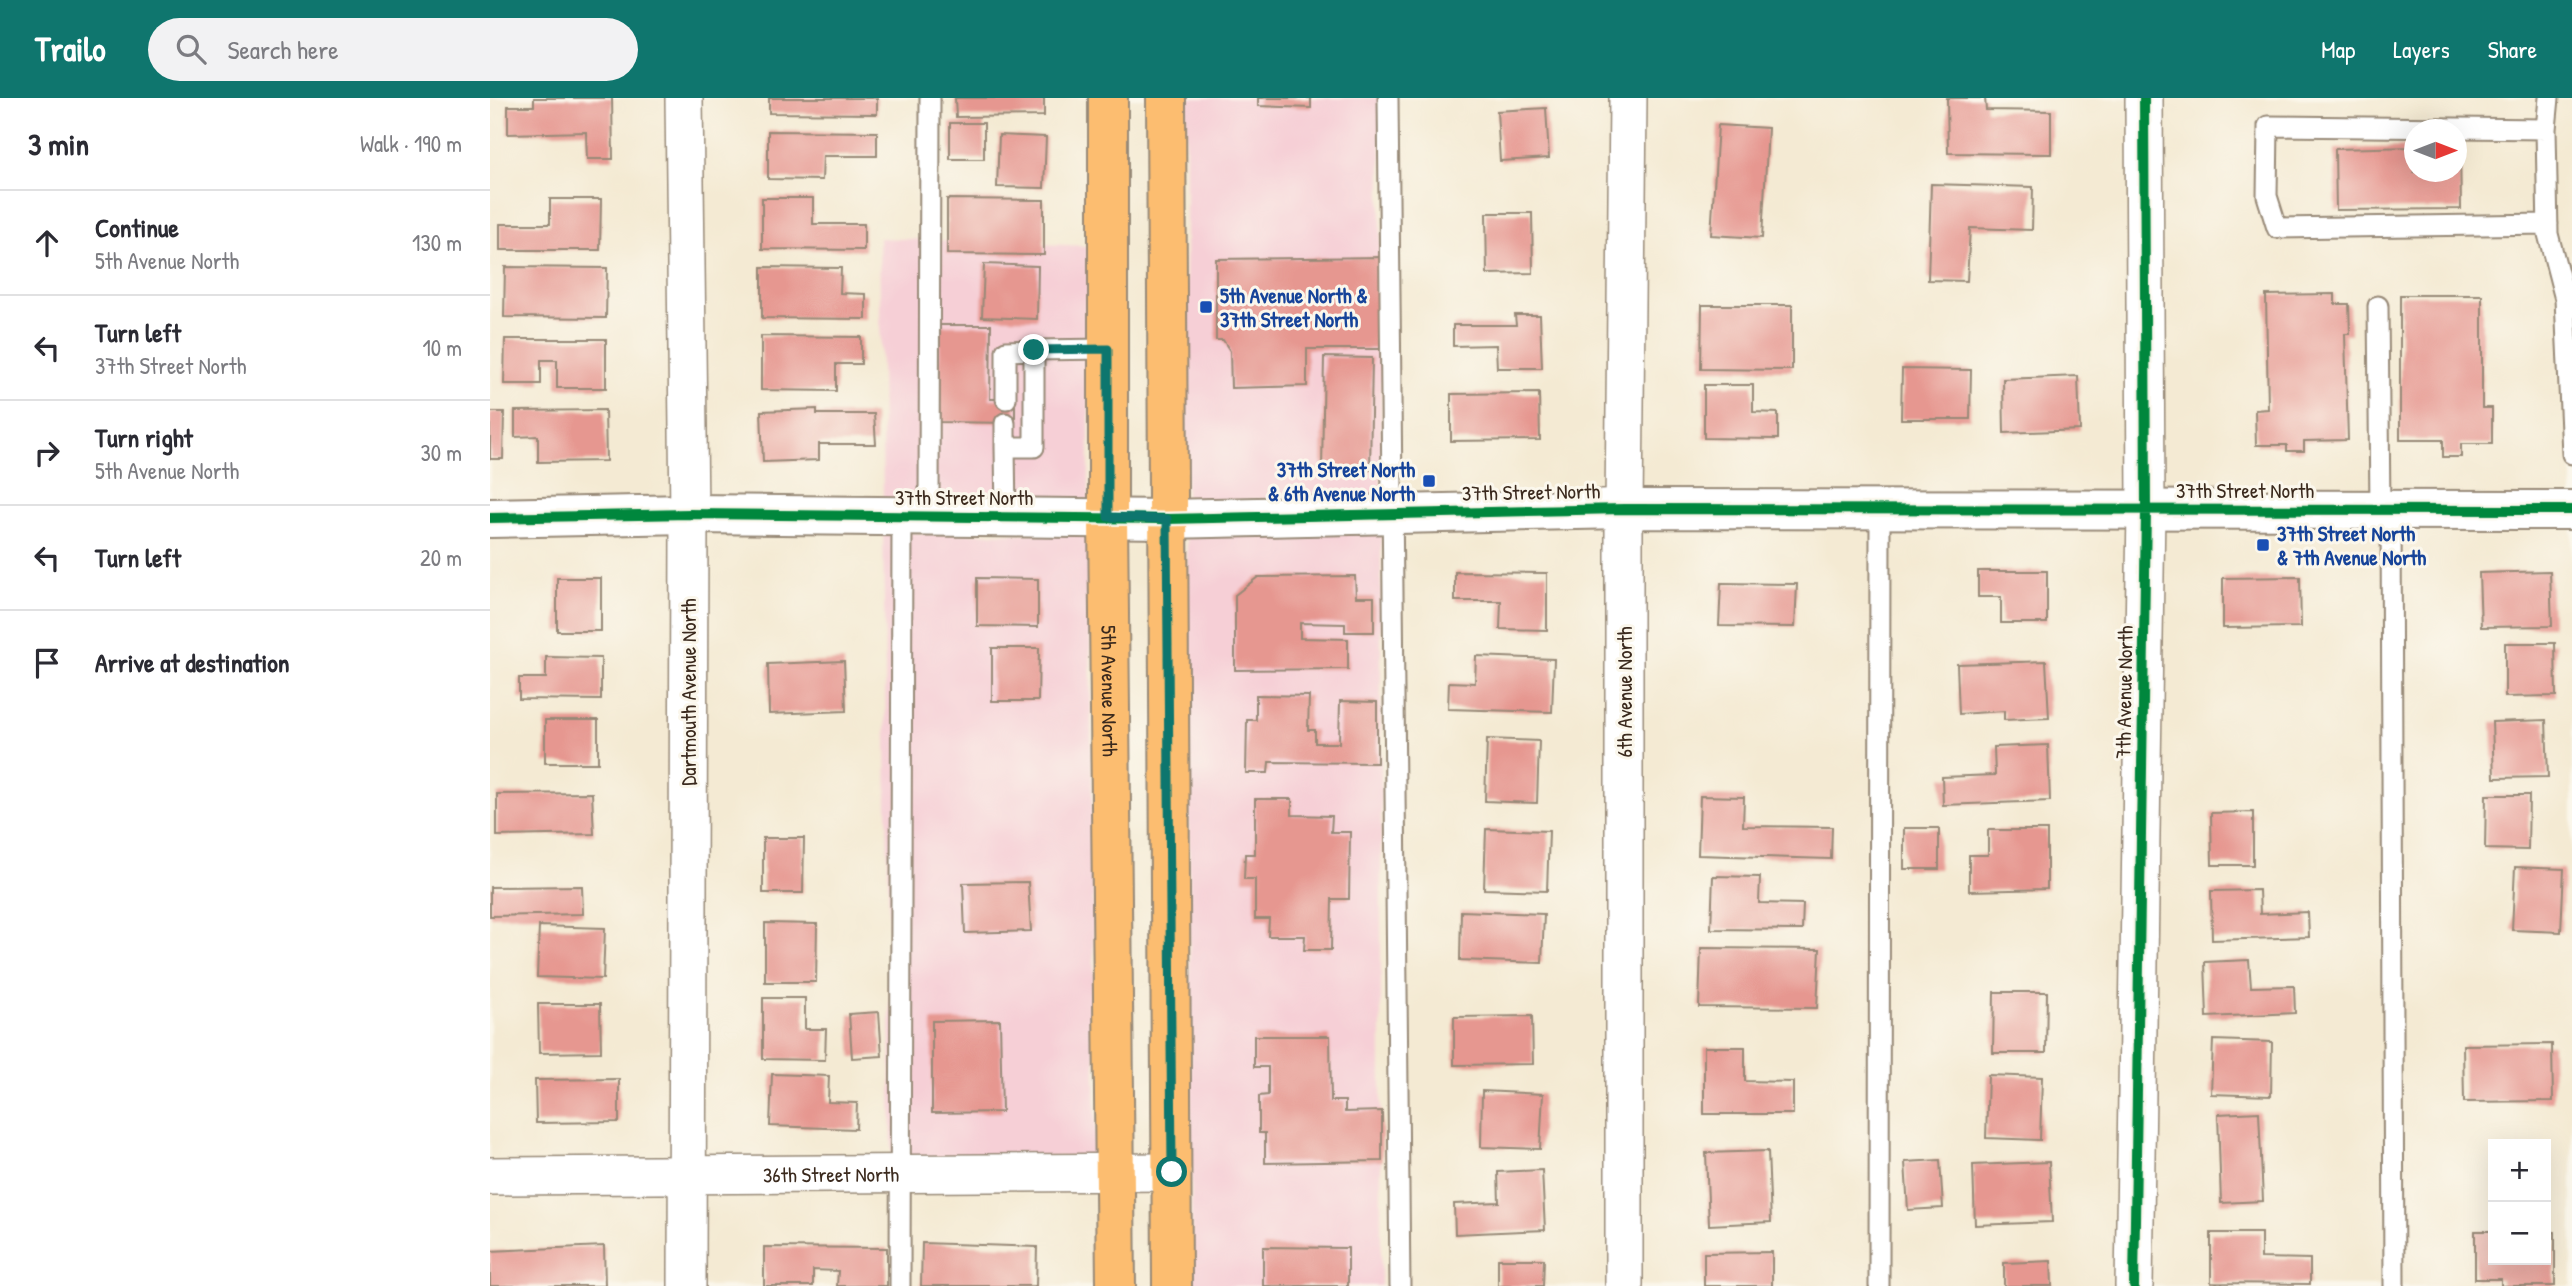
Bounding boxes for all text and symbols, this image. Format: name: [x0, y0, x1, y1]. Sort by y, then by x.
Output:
search box: [148, 18, 638, 81]
text: Trailo: [35, 27, 106, 71]
icon: search: [172, 30, 210, 68]
text: Search here: [228, 32, 339, 67]
text: Map: [2321, 33, 2355, 65]
text: Layers: [2393, 33, 2450, 65]
text: Share: [2488, 33, 2537, 65]
north arrow: [2404, 119, 2467, 182]
text: 3 min: [28, 124, 89, 164]
text: Walk · 190 m: [360, 128, 462, 159]
text: Continue: [95, 210, 179, 245]
icon: ahead: [28, 224, 66, 262]
text: 130 m: [412, 227, 462, 258]
text: 5th Avenue North: [95, 245, 239, 276]
place label: 5th Avenue North & 37th Street North: [1220, 281, 1368, 334]
marker: 5th Avenue North & 37th Street North: [1198, 299, 1214, 315]
text: Turn left: [95, 315, 181, 350]
icon: left: [28, 329, 66, 367]
text: 10 m: [422, 332, 462, 363]
route end: [1018, 334, 1049, 365]
text: 37th Street North: [95, 350, 246, 381]
text: Turn right: [95, 420, 193, 455]
icon: right: [28, 434, 66, 472]
text: 30 m: [420, 437, 462, 468]
text: 5th Avenue North: [95, 455, 239, 486]
place label: 37th Street North & 6th Avenue North: [1268, 455, 1415, 508]
marker: 37th Street North & 6th Avenue North: [1421, 473, 1437, 489]
street label: 37th Street North: [1462, 476, 1600, 508]
street label: 37th Street North: [2176, 476, 2314, 505]
street label: 37th Street North: [895, 483, 1033, 512]
place label: 37th Street North & 7th Avenue North: [2277, 519, 2426, 572]
marker: 37th Street North & 7th Avenue North: [2255, 537, 2271, 553]
icon: left: [28, 539, 66, 577]
text: Turn left: [95, 540, 181, 575]
text: 20 m: [420, 542, 462, 573]
street label: Dartmouth Avenue North: [674, 598, 703, 786]
street label: 5th Avenue North: [1095, 625, 1125, 757]
street label: 7th Avenue North: [2108, 625, 2140, 759]
street label: 6th Avenue North: [1610, 626, 1639, 758]
icon: arrive: [28, 644, 66, 682]
text: Arrive at destination: [95, 645, 290, 680]
map controls: [2488, 1139, 2551, 1265]
button: +: [2488, 1139, 2551, 1202]
route start: [1156, 1156, 1187, 1187]
street label: 36th Street North: [763, 1159, 899, 1189]
button: −: [2488, 1202, 2551, 1265]

